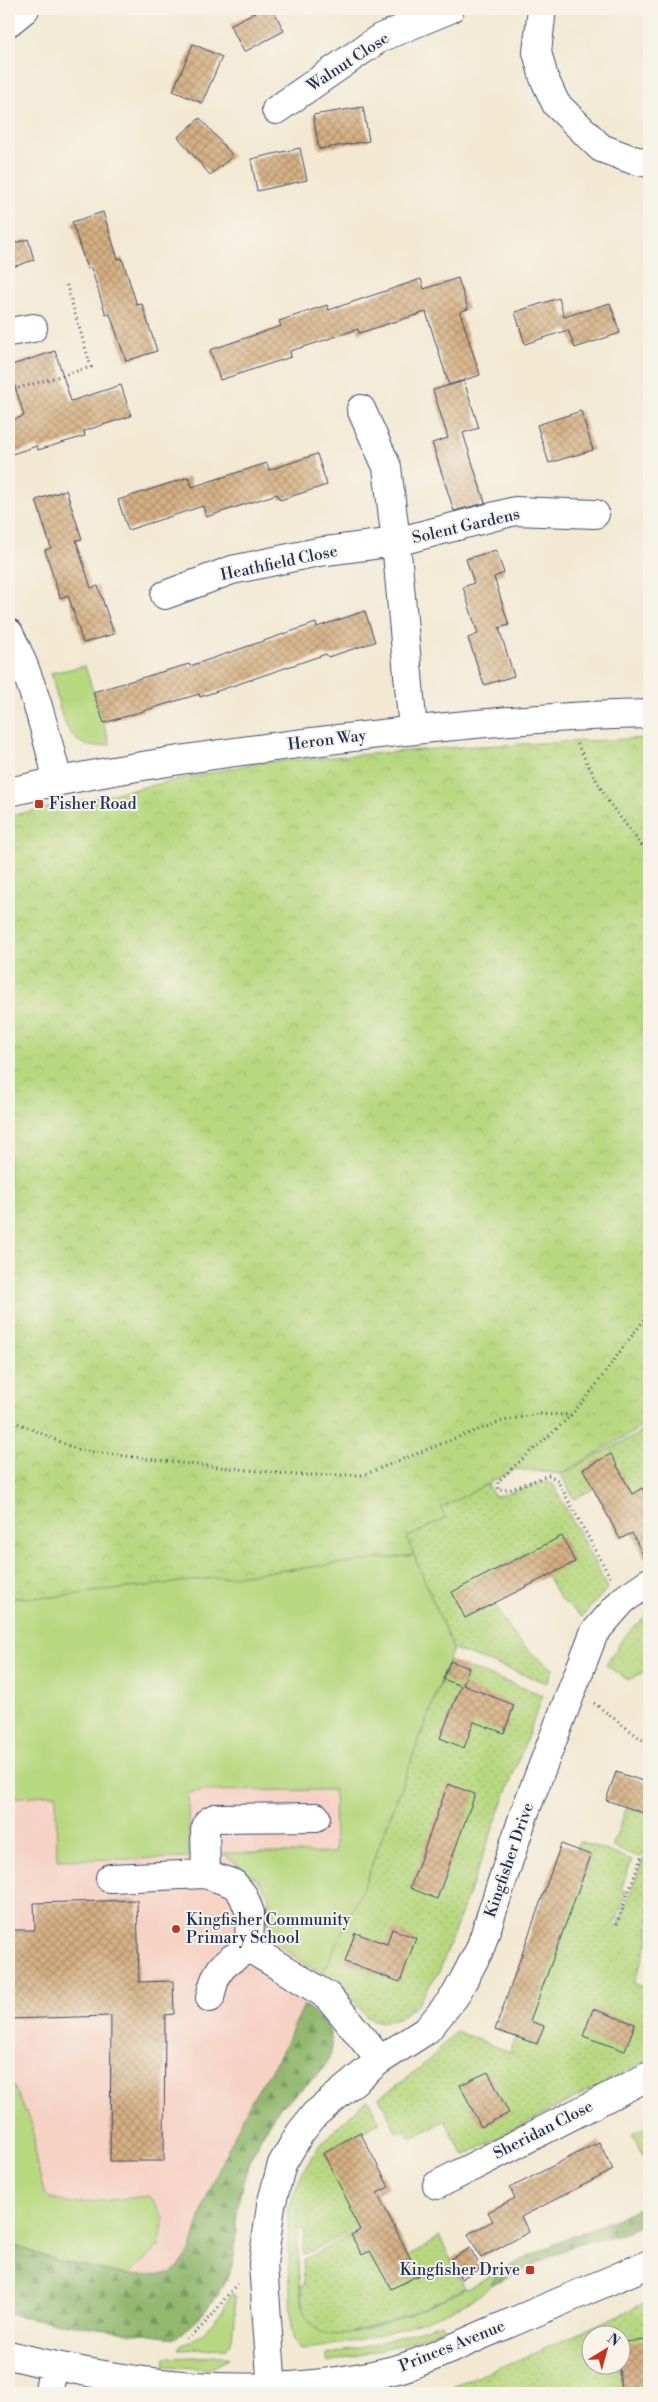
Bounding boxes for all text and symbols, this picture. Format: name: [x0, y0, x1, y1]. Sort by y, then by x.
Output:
street label: Walnut Close: [302, 28, 393, 96]
street label: Solent Gardens: [410, 504, 522, 548]
street label: Heathfield Close: [219, 541, 339, 585]
street label: Heron Way: [287, 725, 367, 755]
place label: Fisher Road: [49, 794, 137, 814]
marker: Fisher Road: [33, 798, 45, 810]
street label: Kingfisher Drive: [480, 1800, 538, 1920]
place label: Kingfisher Community Primary School: [186, 1910, 351, 1948]
marker: Kingfisher Community Primary School: [170, 1923, 182, 1935]
street label: Sheridan Close: [490, 2096, 596, 2164]
place label: Kingfisher Drive: [400, 2260, 520, 2280]
marker: Kingfisher Drive: [524, 2264, 536, 2276]
street label: Princes Avenue: [396, 2316, 508, 2376]
north arrow: [580, 2324, 630, 2374]
text: N: [603, 2330, 623, 2351]

